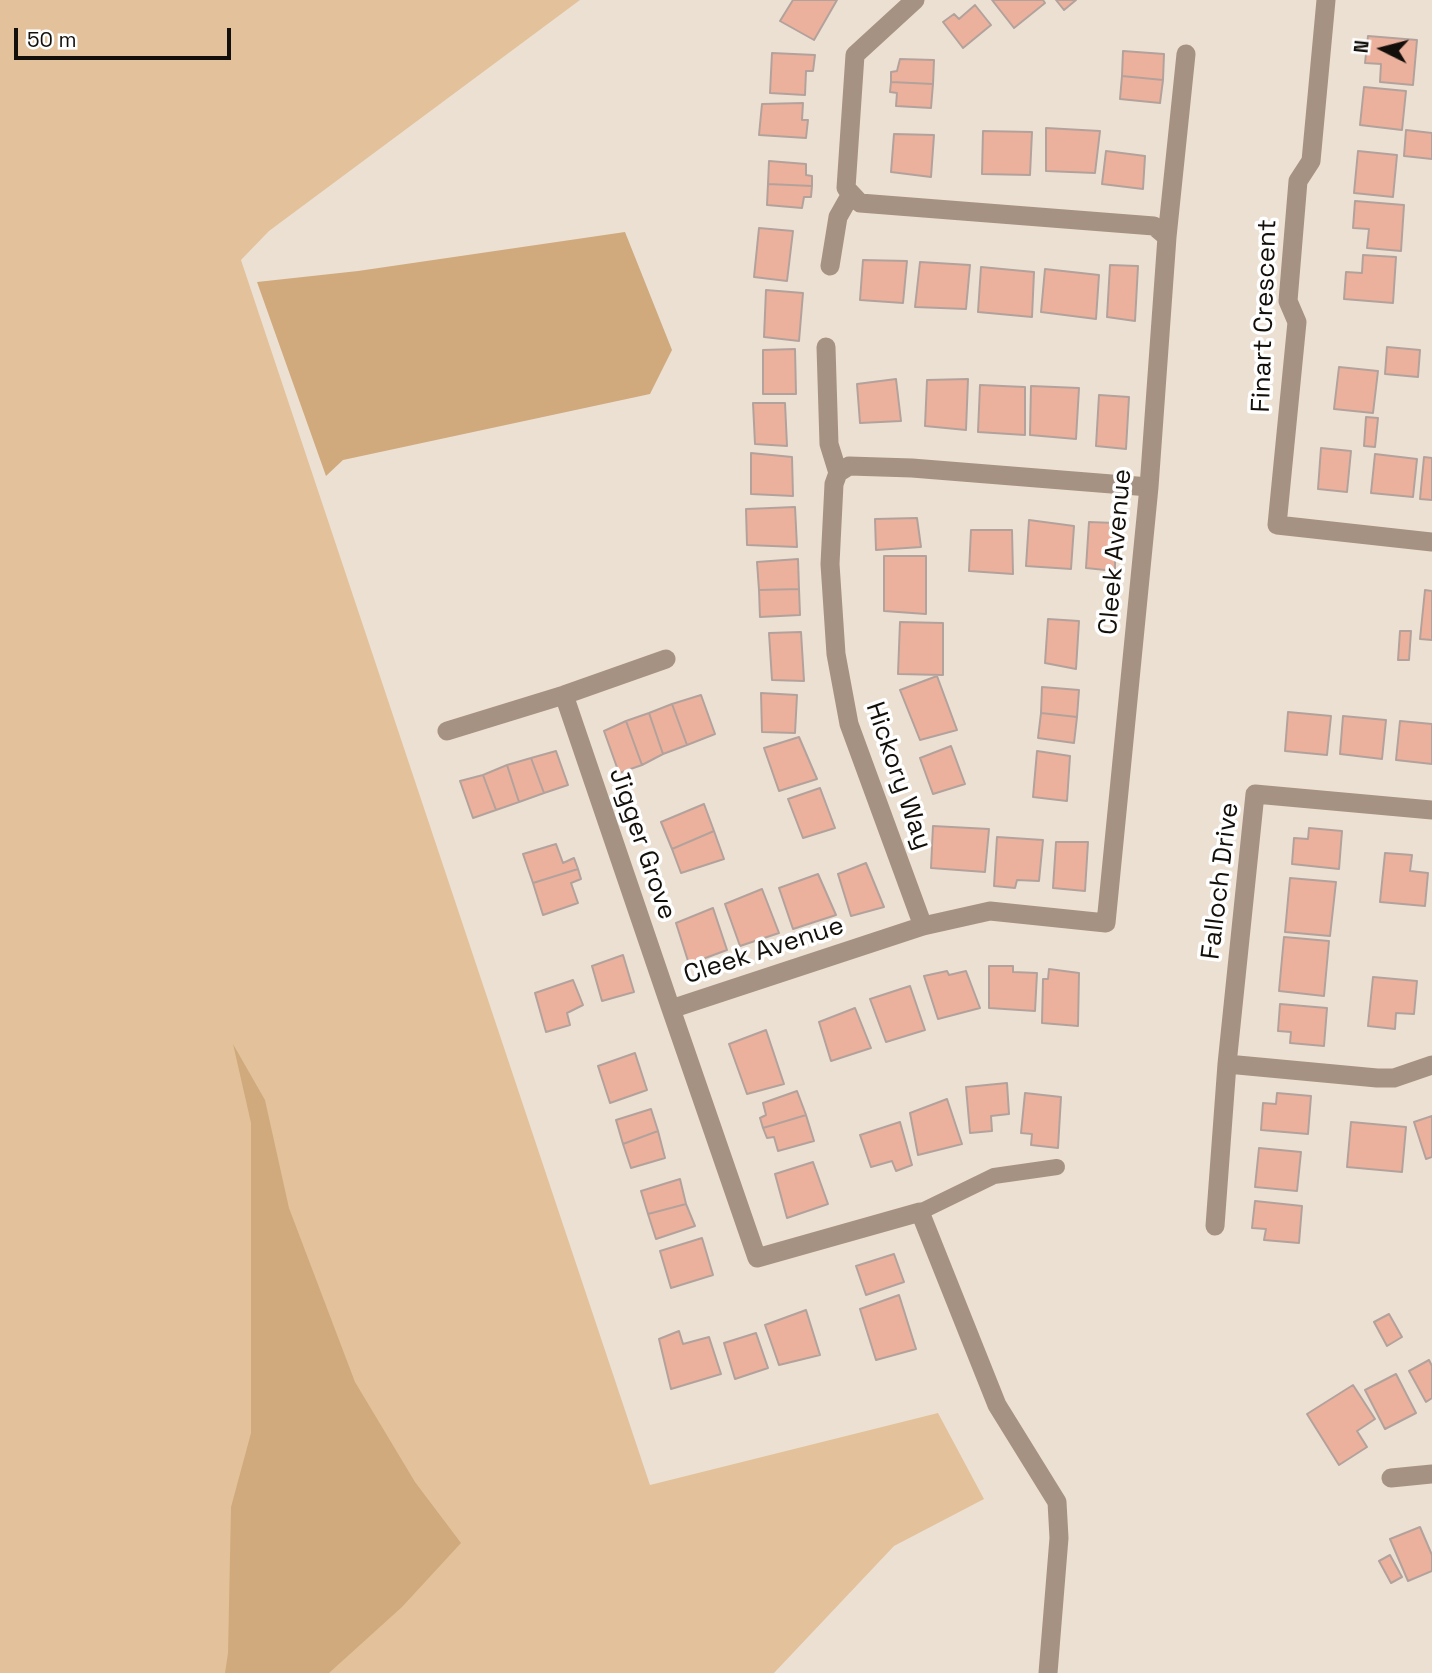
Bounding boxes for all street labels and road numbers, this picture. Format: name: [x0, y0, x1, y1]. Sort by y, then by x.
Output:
street label: Finart Crescent: [1246, 219, 1284, 413]
street label: Cleek Avenue: [1093, 468, 1139, 636]
street label: Hickory Way: [858, 698, 938, 854]
street label: Jigger Grove: [602, 764, 682, 924]
street label: Falloch Drive: [1196, 801, 1246, 961]
street label: Cleek Avenue: [680, 910, 848, 992]

